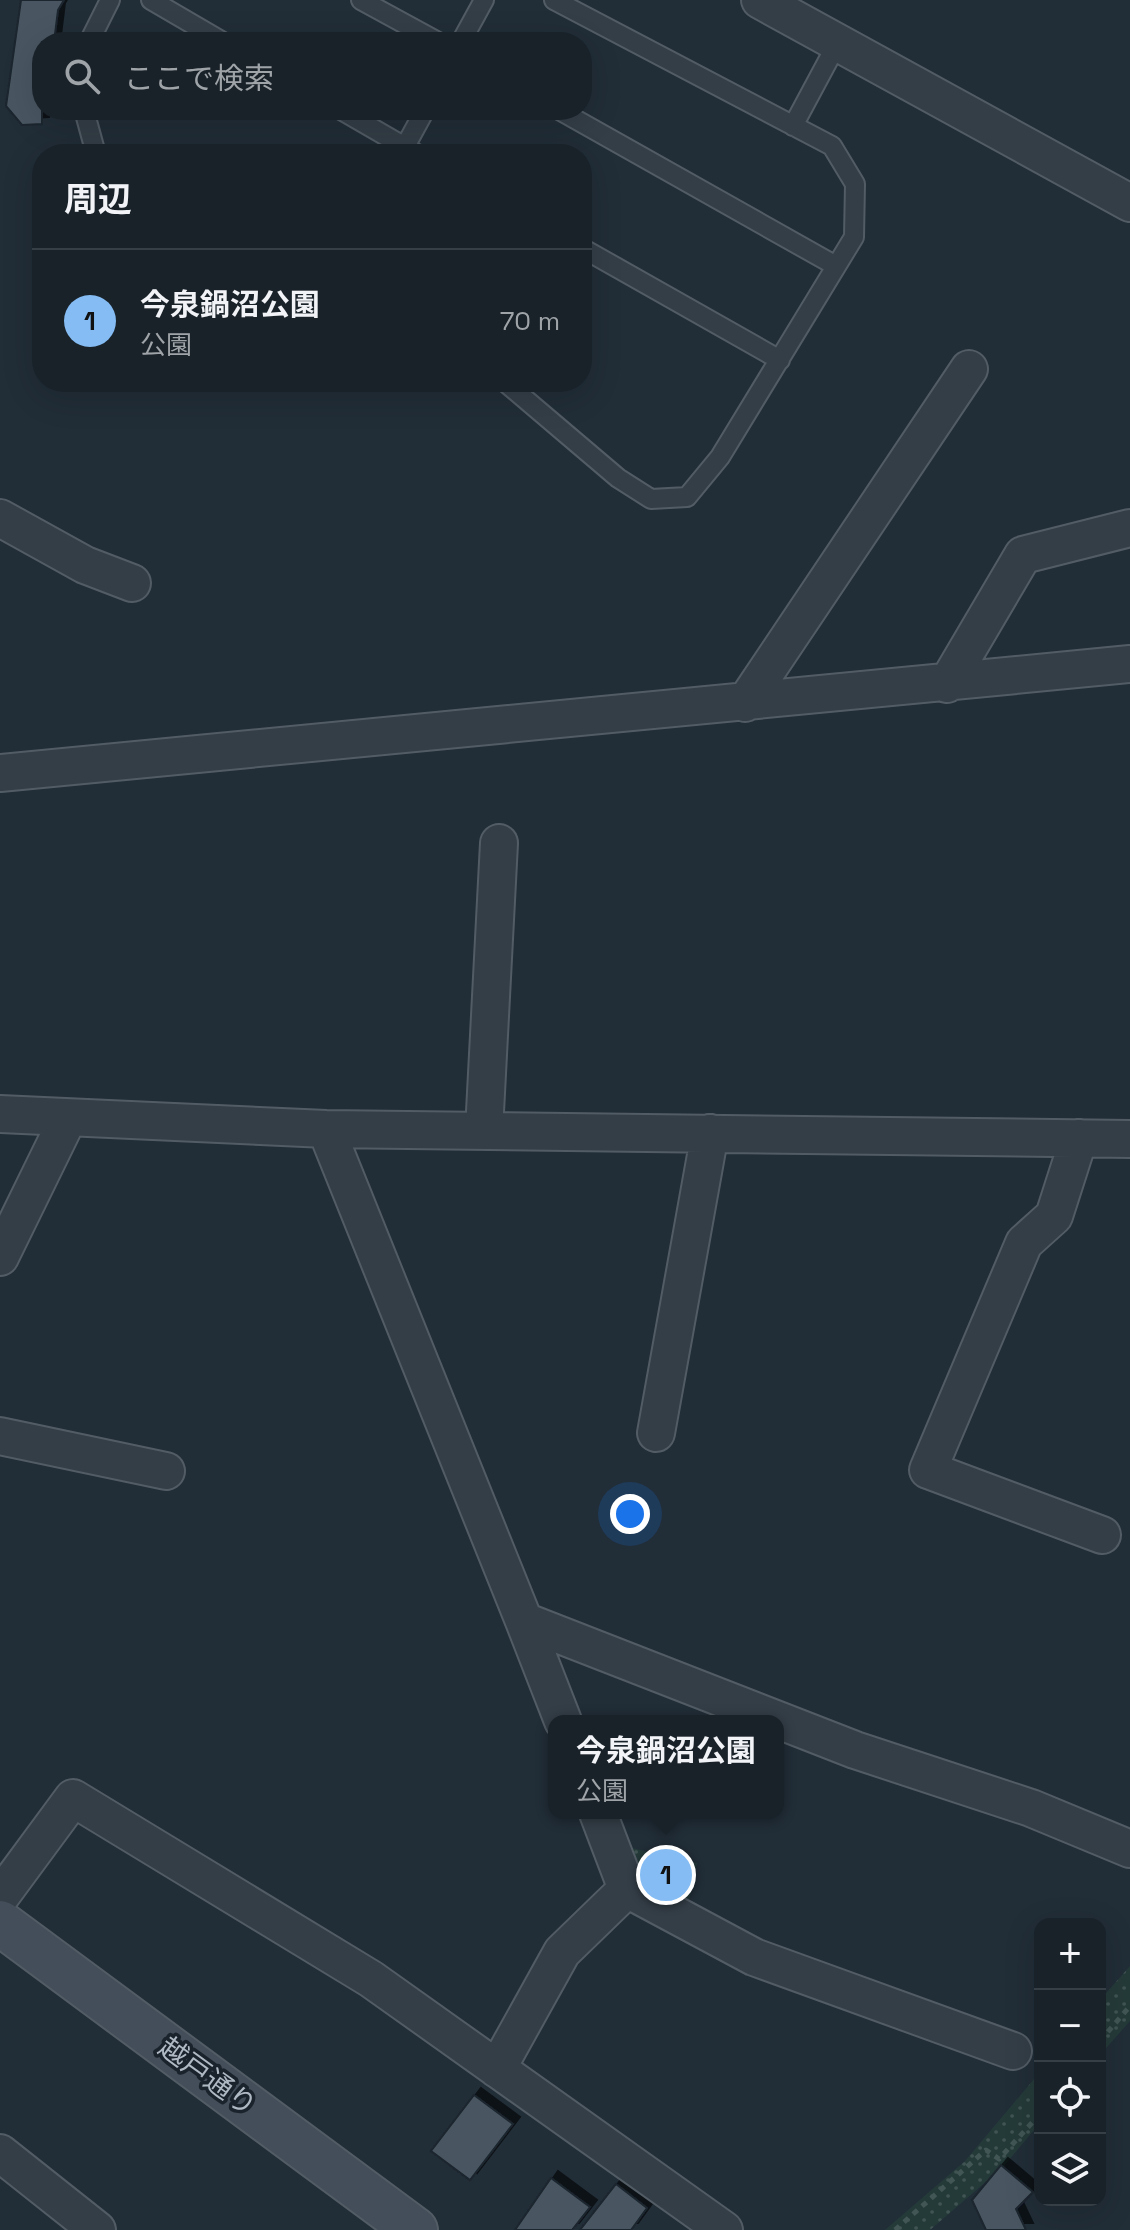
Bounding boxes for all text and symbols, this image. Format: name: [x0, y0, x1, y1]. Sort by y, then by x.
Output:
search box: [32, 32, 592, 120]
icon: search: [60, 54, 104, 98]
text: ここで検索: [124, 59, 274, 98]
text: 周辺: [64, 178, 132, 221]
text: 今泉鍋沼公園: [140, 285, 320, 324]
text: 1: [84, 304, 96, 338]
text: 70 m: [500, 304, 560, 338]
text: 公園: [140, 328, 192, 362]
your location: [610, 1494, 650, 1534]
popup: [548, 1715, 784, 1819]
text: 今泉鍋沼公園: [576, 1731, 756, 1770]
text: 公園: [576, 1774, 628, 1808]
pin: 1: [640, 1845, 692, 1905]
map controls: [1034, 1918, 1106, 2206]
button: +: [1034, 1918, 1106, 1990]
button: −: [1034, 1990, 1106, 2062]
street label: 越戸通り: [152, 2029, 264, 2123]
button: locate: [1034, 2062, 1106, 2134]
button: layers: [1034, 2134, 1106, 2206]

